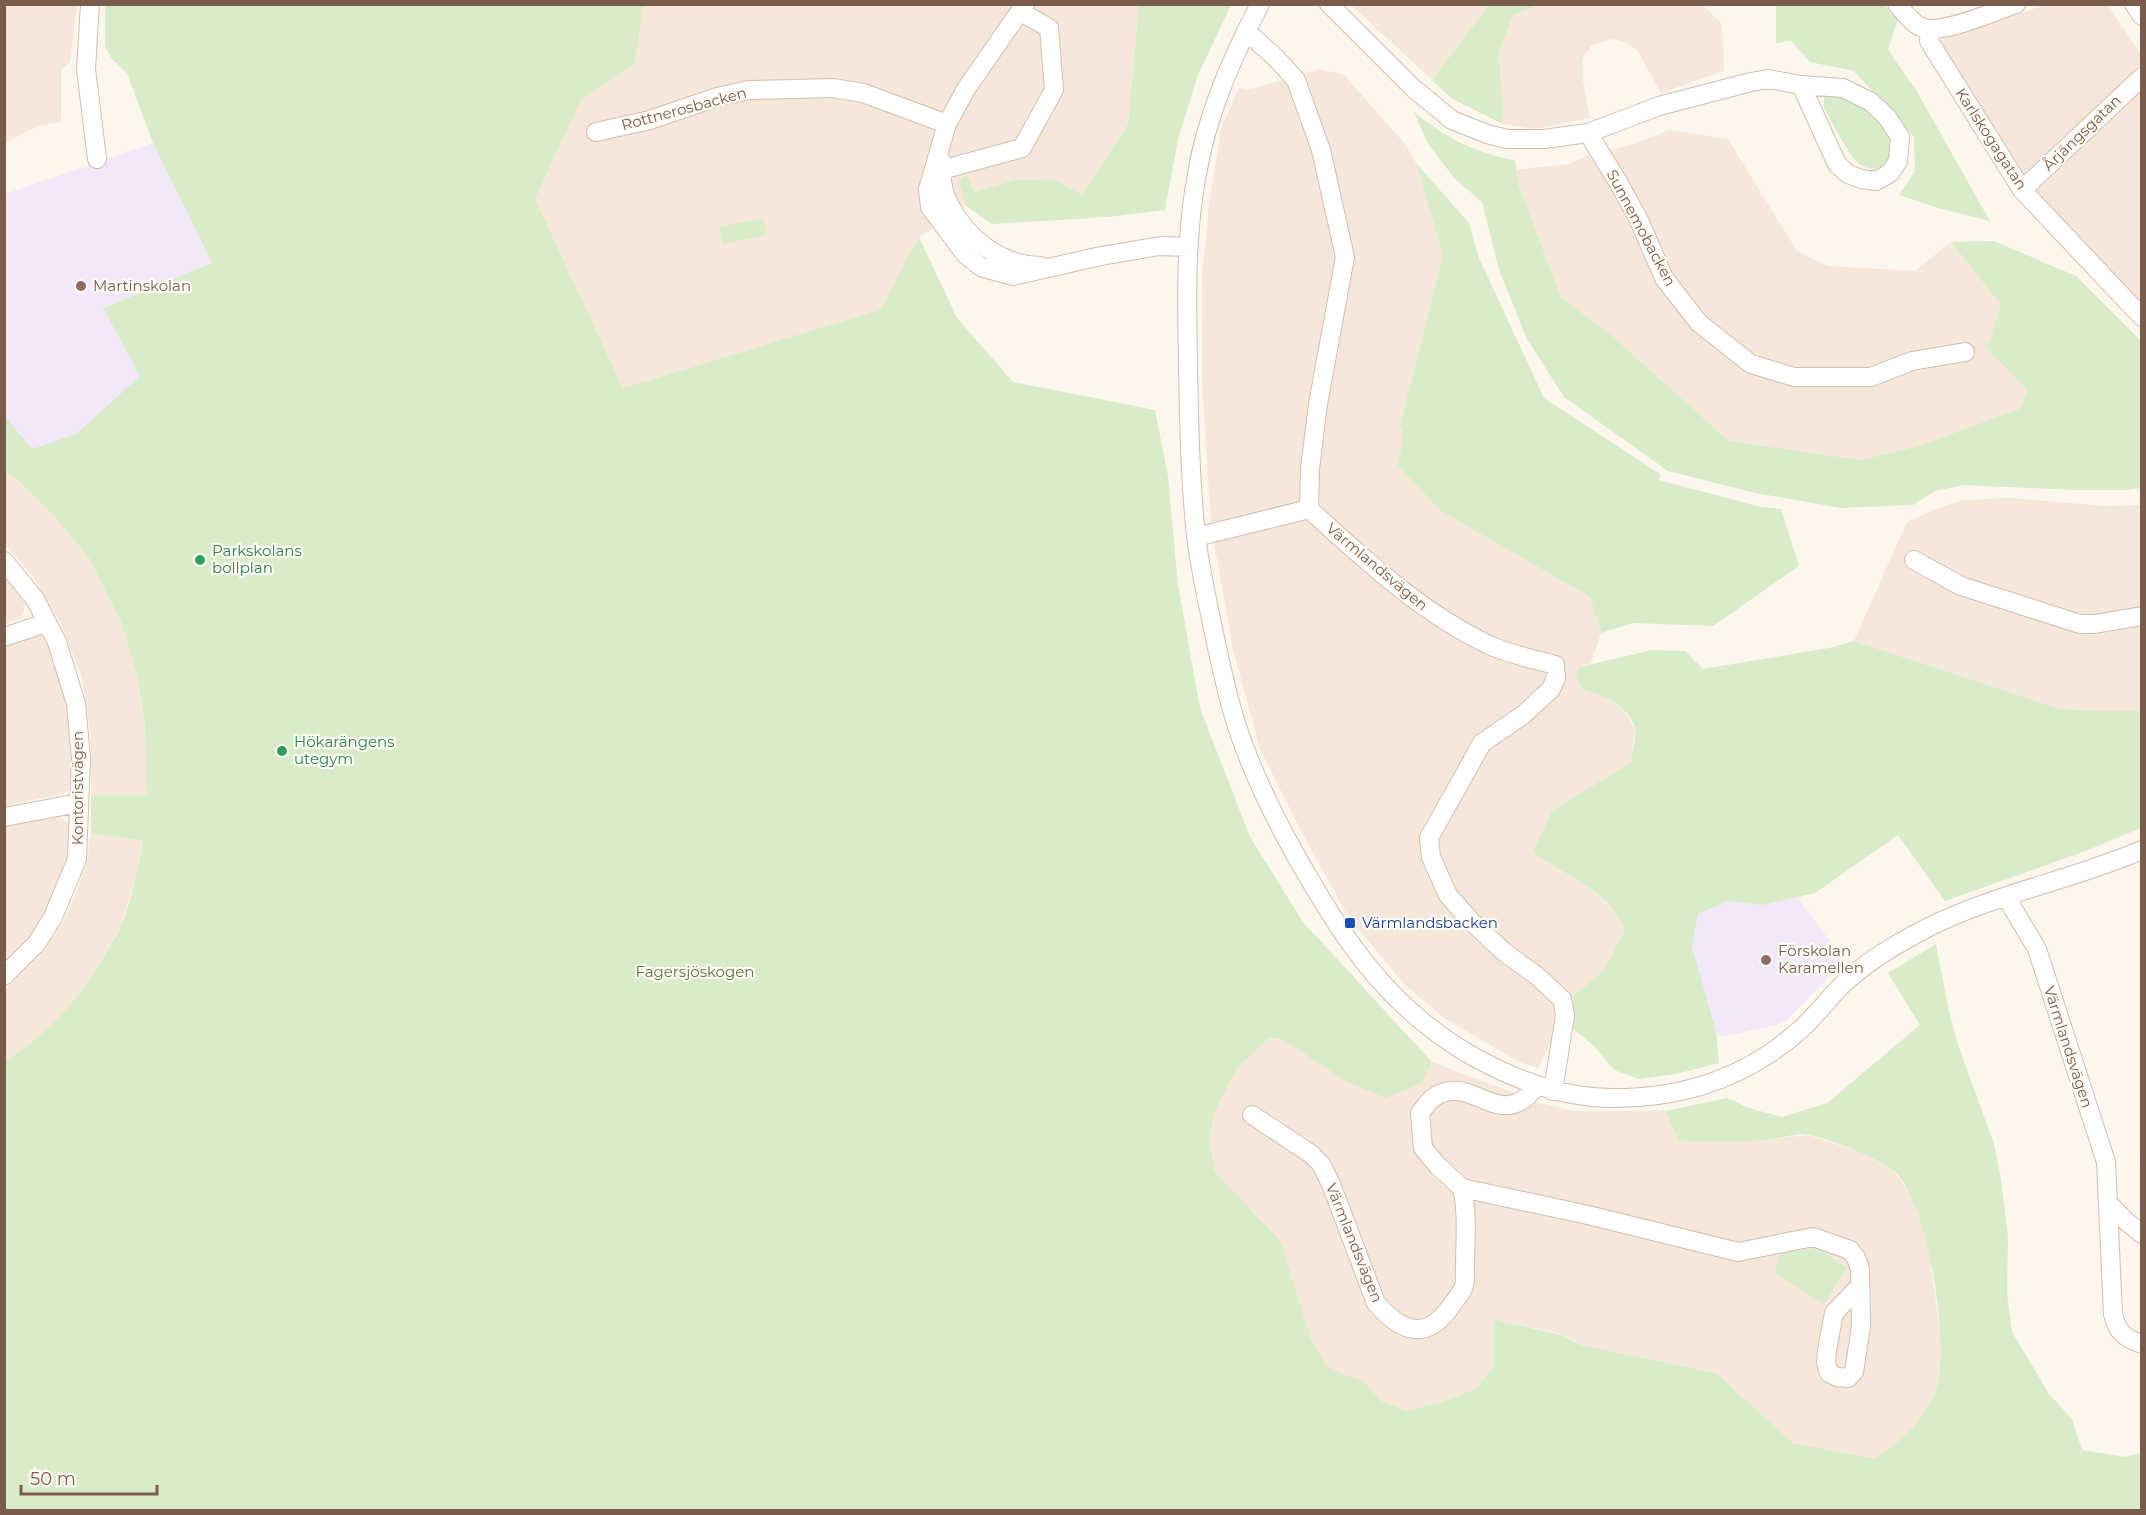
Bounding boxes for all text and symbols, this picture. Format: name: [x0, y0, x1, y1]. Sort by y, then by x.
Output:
street label: Rottnerosbacken: [619, 83, 749, 134]
street label: Karlskogagatan: [1951, 84, 2031, 193]
street label: Årjängsgatan: [2039, 91, 2125, 175]
street label: Sunnemobacken: [1603, 166, 1680, 289]
place label: Martinskolan: [93, 276, 191, 295]
marker: Martinskolan: [74, 279, 88, 293]
street label: Värmlandsvägen: [1323, 519, 1432, 615]
place label: Parkskolans bollplan: [212, 541, 302, 577]
marker: Parkskolans bollplan: [193, 553, 207, 567]
street label: Kontoristvägen: [68, 731, 87, 845]
place label: Hökarängens utegym: [294, 732, 394, 768]
marker: Hökarängens utegym: [275, 744, 289, 758]
place label: Värmlandsbacken: [1362, 913, 1498, 932]
marker: Värmlandsbacken: [1343, 916, 1357, 930]
place label: Förskolan Karamellen: [1778, 941, 1864, 977]
marker: Förskolan Karamellen: [1759, 953, 1773, 967]
park label: Fagersjöskogen: [635, 962, 755, 981]
street label: Värmlandsvägen: [2040, 984, 2097, 1110]
street label: Värmlandsvägen: [1322, 1180, 1387, 1305]
scale bar: [21, 1458, 158, 1496]
text: 50 m: [30, 1468, 76, 1490]

